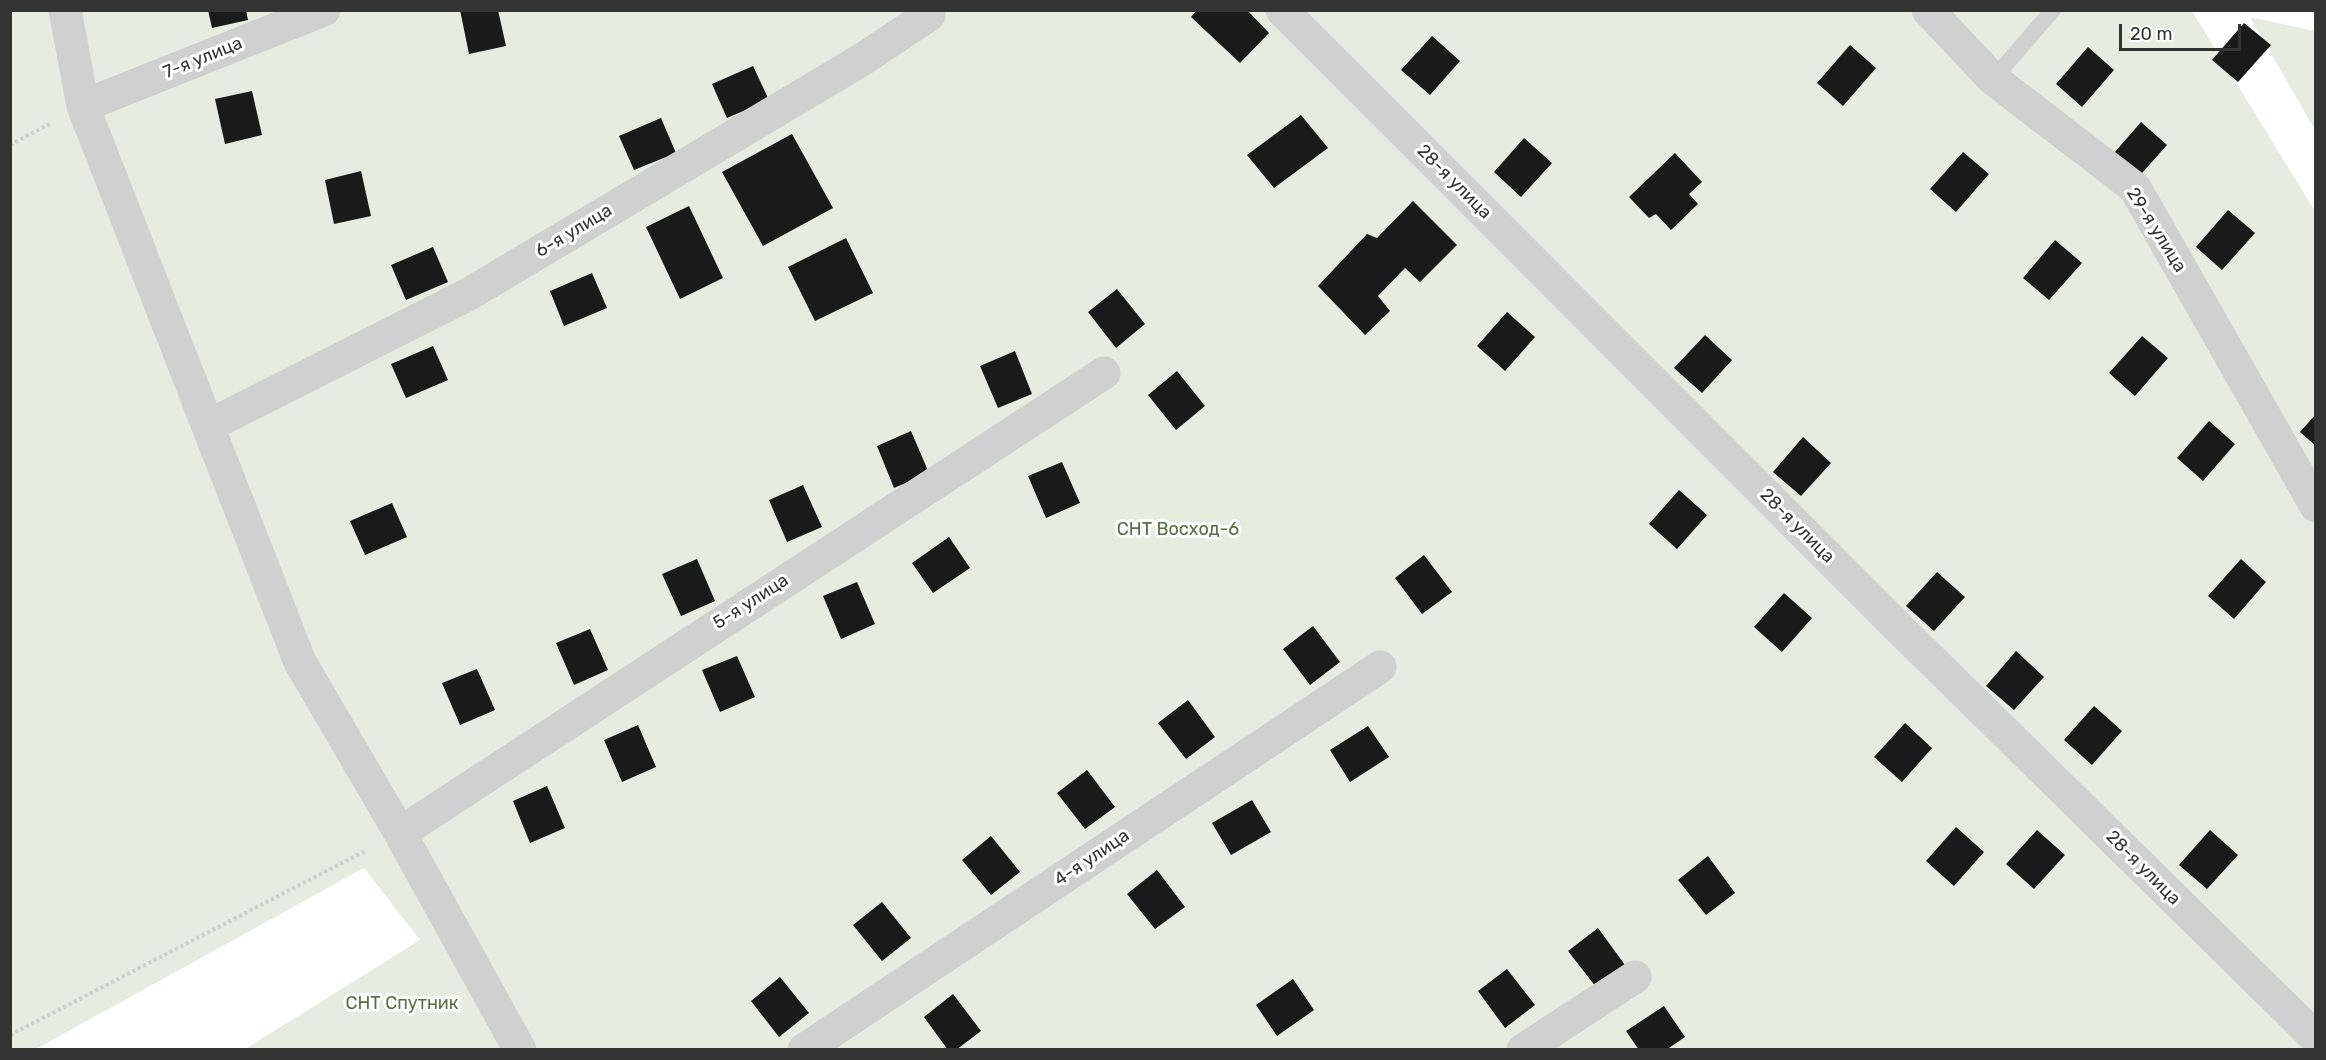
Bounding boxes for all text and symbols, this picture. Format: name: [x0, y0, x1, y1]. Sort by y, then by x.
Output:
scale bar: [2122, 12, 2244, 50]
text: 20 m: [2130, 23, 2172, 45]
street label: 7-я улица: [160, 32, 246, 84]
street label: 28-я улица: [1412, 140, 1496, 224]
street label: 29-я улица: [2121, 184, 2191, 276]
street label: 6-я улица: [532, 200, 616, 262]
street label: 28-я улица: [1755, 484, 1839, 568]
park label: СНТ Восход-6: [1117, 519, 1239, 541]
street label: 5-я улица: [709, 570, 793, 634]
street label: 4-я улица: [1050, 825, 1134, 891]
street label: 28-я улица: [2101, 826, 2185, 910]
park label: СНТ Спутник: [346, 993, 458, 1015]

